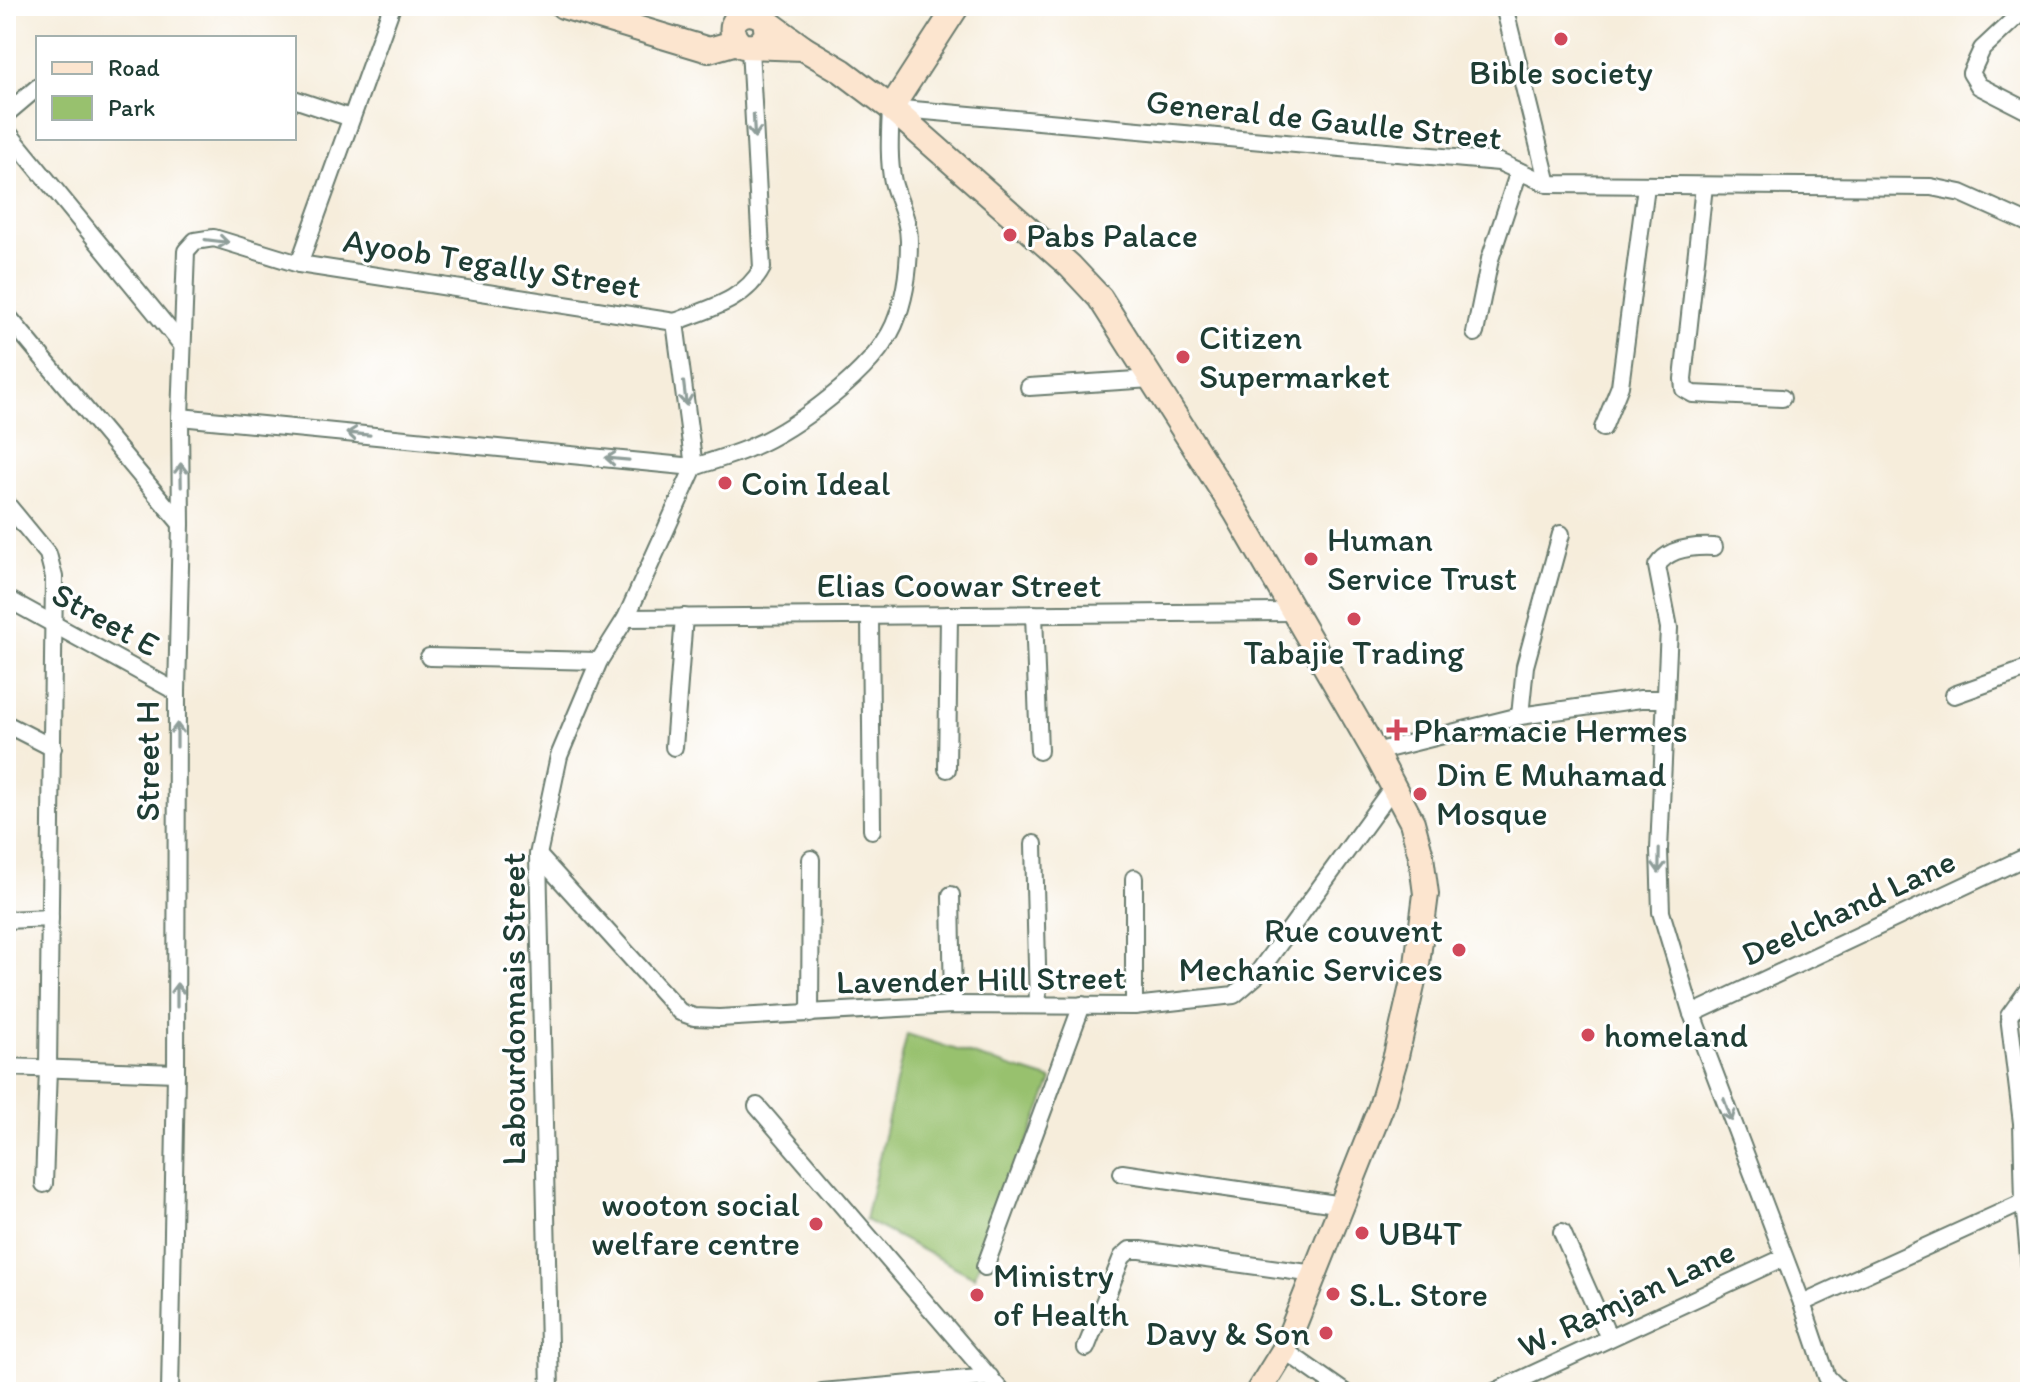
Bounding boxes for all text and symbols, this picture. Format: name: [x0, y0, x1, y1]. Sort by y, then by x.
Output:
marker: Bible society: [1552, 30, 1570, 48]
legend: [36, 36, 296, 140]
place label: Bible society: [1469, 52, 1653, 93]
text: Road: [108, 53, 160, 82]
street label: General de Gaulle Street: [1144, 80, 1504, 159]
text: Park: [108, 93, 155, 122]
one-way arrow: [747, 112, 762, 139]
place label: Pabs Palace: [1026, 215, 1198, 256]
street label: Ayoob Tegally Street: [340, 220, 644, 307]
marker: Pabs Palace: [1001, 226, 1019, 244]
one-way arrow: [203, 234, 229, 249]
place label: Citizen Supermarket: [1199, 317, 1390, 397]
marker: Citizen Supermarket: [1174, 348, 1192, 366]
one-way arrow: [678, 381, 693, 406]
one-way arrow: [345, 427, 372, 442]
one-way arrow: [604, 451, 630, 466]
one-way arrow: [173, 462, 188, 489]
place label: Coin Ideal: [741, 463, 891, 504]
marker: Coin Ideal: [716, 474, 734, 492]
place label: Human Service Trust: [1327, 519, 1517, 599]
marker: Human Service Trust: [1302, 550, 1320, 568]
street label: Elias Coowar Street: [817, 565, 1101, 606]
street label: Street E: [45, 573, 167, 666]
marker: Tabajie Trading: [1345, 610, 1363, 628]
place label: Tabajie Trading: [1244, 632, 1465, 673]
street label: Street H: [127, 700, 168, 822]
place label: Pharmacie Hermes: [1413, 710, 1688, 751]
marker: Pharmacie Hermes: [1388, 721, 1406, 739]
one-way arrow: [169, 722, 185, 749]
place label: Din E Muhamad Mosque: [1436, 754, 1667, 834]
marker: Din E Muhamad Mosque: [1411, 785, 1429, 803]
street label: Deelchand Lane: [1735, 840, 1962, 975]
one-way arrow: [1652, 847, 1667, 874]
street label: Labourdonnais Street: [493, 853, 534, 1165]
place label: Rue couvent Mechanic Services: [1178, 910, 1443, 990]
marker: Rue couvent Mechanic Services: [1450, 941, 1468, 959]
street label: Lavender Hill Street: [836, 956, 1126, 1003]
one-way arrow: [169, 982, 185, 1009]
place label: homeland: [1604, 1015, 1748, 1056]
marker: homeland: [1579, 1026, 1597, 1044]
one-way arrow: [1722, 1097, 1736, 1122]
place label: wooton social welfare centre: [591, 1184, 800, 1264]
place label: UB4T: [1378, 1213, 1462, 1254]
marker: wooton social welfare centre: [807, 1215, 825, 1233]
marker: UB4T: [1353, 1224, 1371, 1242]
street label: W. Ramjan Lane: [1511, 1230, 1741, 1367]
place label: Ministry of Health: [993, 1255, 1130, 1335]
place label: S.L. Store: [1349, 1274, 1488, 1315]
marker: S.L. Store: [1324, 1285, 1342, 1303]
marker: Ministry of Health: [968, 1286, 986, 1304]
place label: Davy & Son: [1145, 1313, 1310, 1354]
marker: Davy & Son: [1317, 1324, 1335, 1342]

